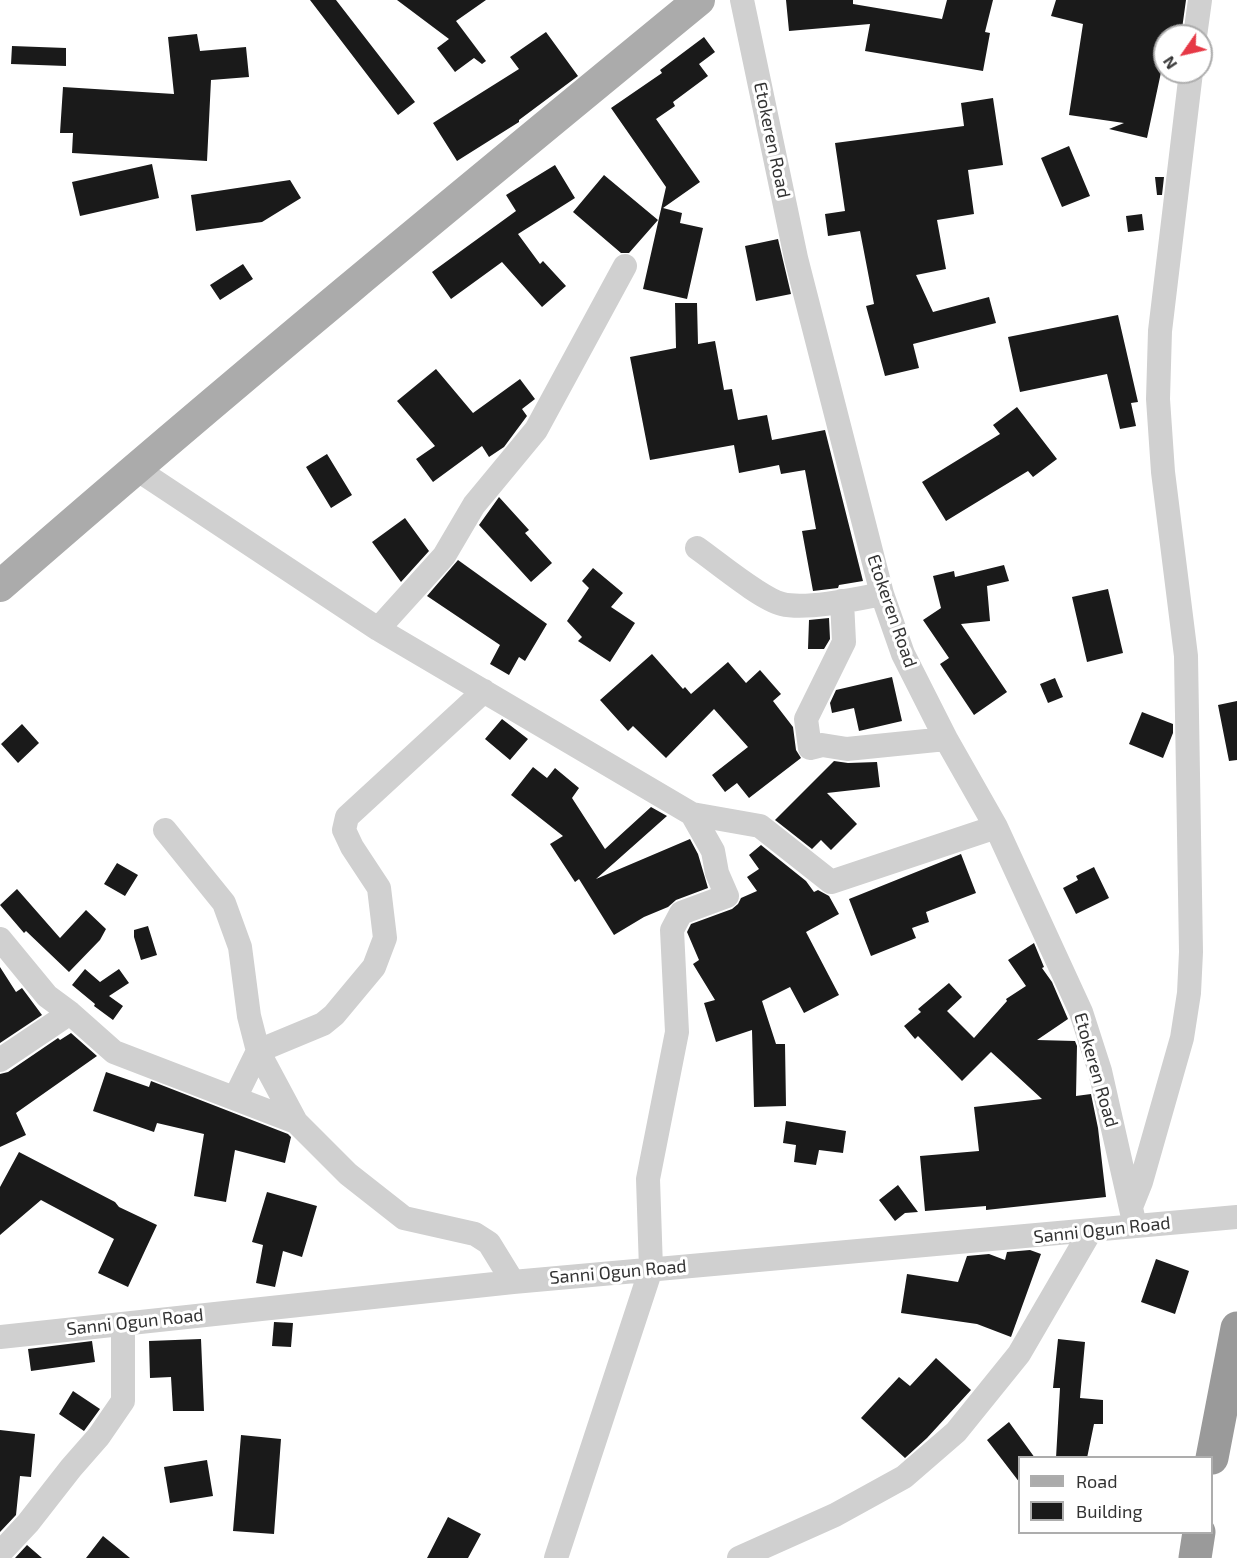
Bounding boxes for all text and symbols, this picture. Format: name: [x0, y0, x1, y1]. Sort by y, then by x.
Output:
north arrow: [1153, 24, 1213, 84]
text: N: [1158, 53, 1180, 73]
street label: Etokeren Road: [749, 80, 795, 200]
street label: Etokeren Road: [863, 552, 921, 670]
street label: Etokeren Road: [1069, 1010, 1123, 1130]
street label: Sanni Ogun Road: [1032, 1212, 1172, 1248]
street label: Sanni Ogun Road: [549, 1255, 687, 1289]
street label: Sanni Ogun Road: [65, 1304, 205, 1340]
legend: [1018, 1456, 1213, 1534]
text: Road: [1076, 1470, 1117, 1492]
text: Building: [1076, 1500, 1143, 1522]

